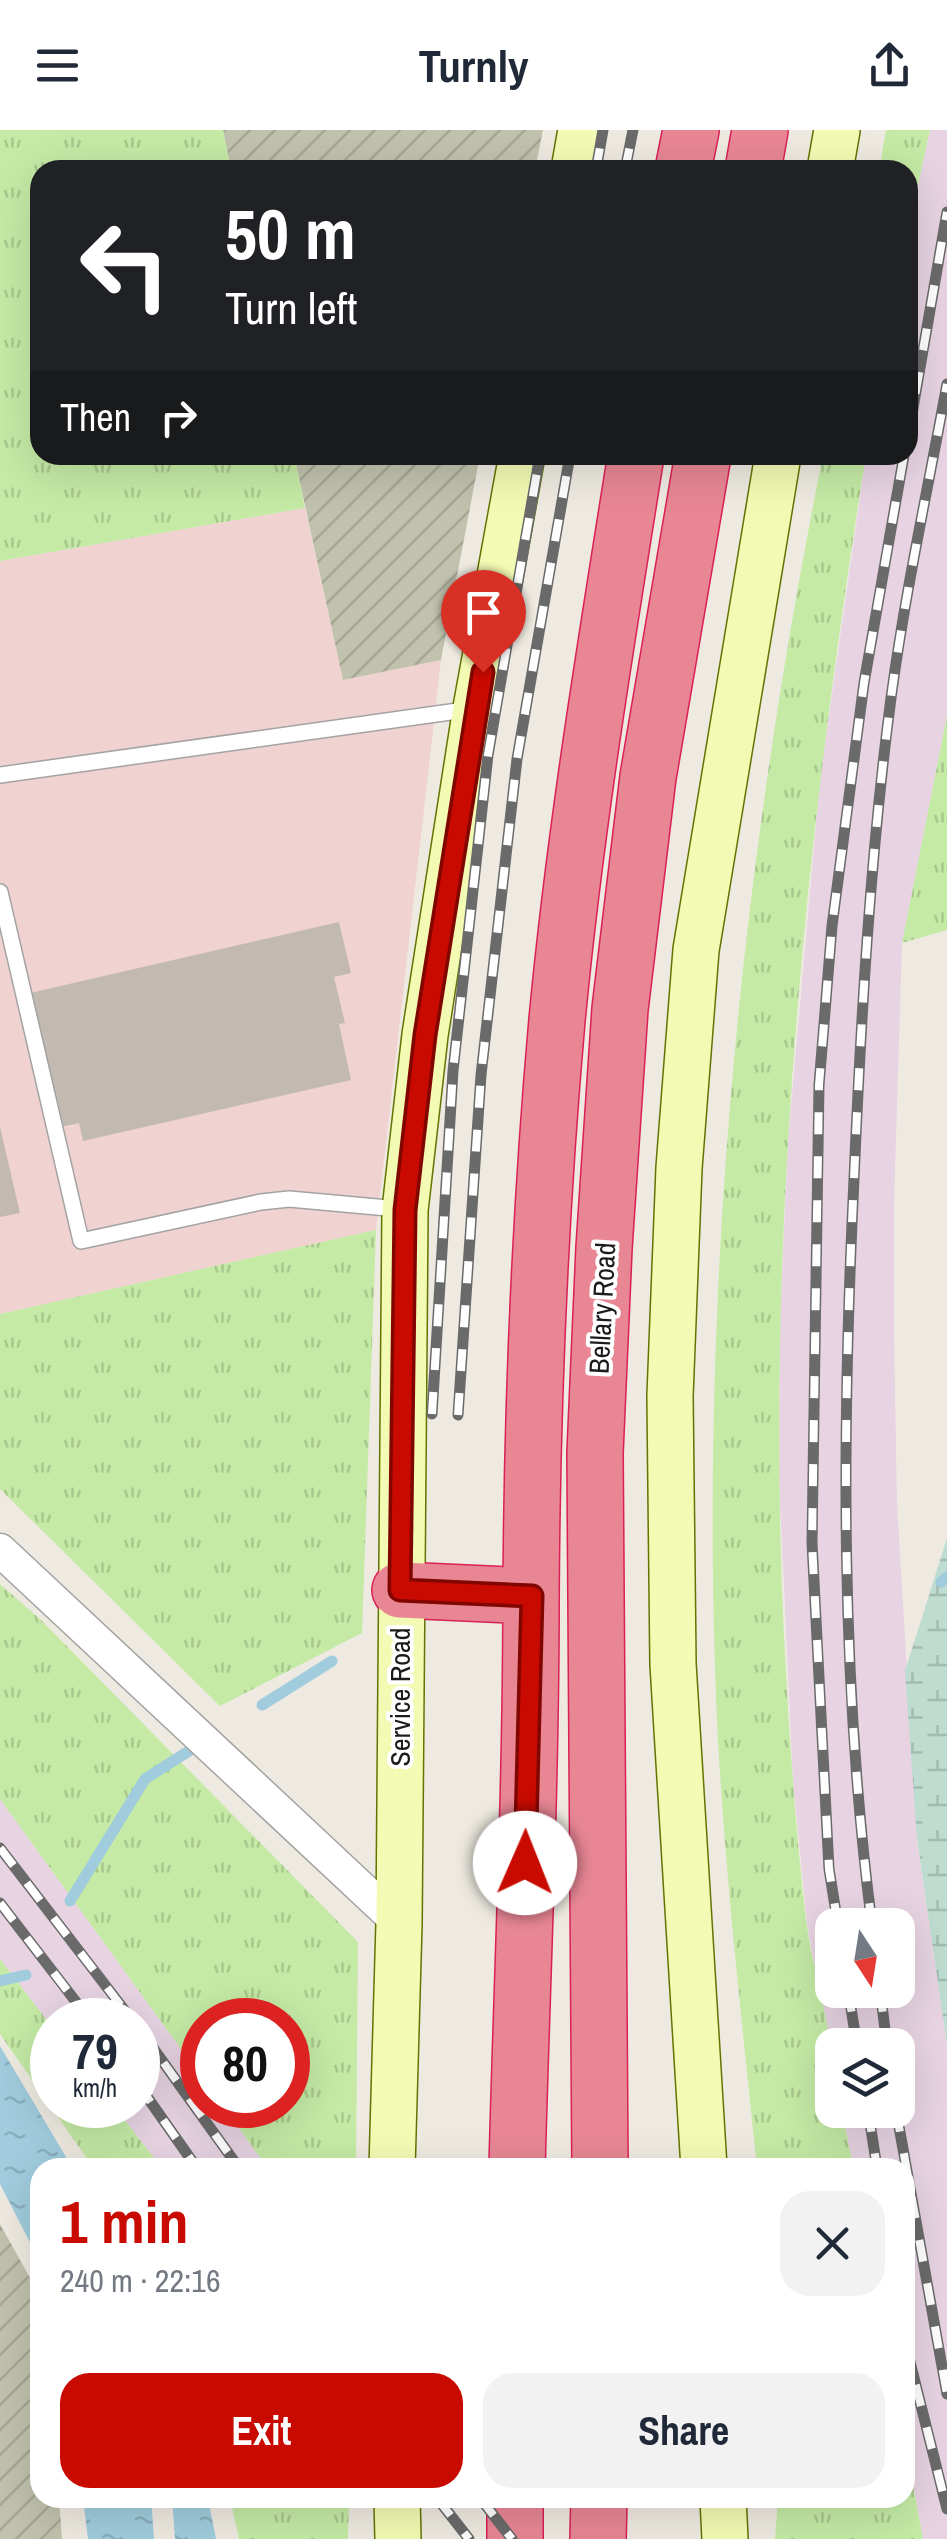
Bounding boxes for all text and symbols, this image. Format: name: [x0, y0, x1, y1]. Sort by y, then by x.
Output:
text: Turnly: [418, 35, 529, 96]
icon: menu: [30, 38, 85, 93]
icon: share: [862, 38, 917, 93]
text: 50 m: [225, 187, 356, 281]
icon: left: [60, 200, 190, 330]
text: Turn left: [225, 277, 357, 338]
icon: right: [151, 390, 206, 445]
text: Then: [60, 392, 131, 443]
pin: [441, 570, 526, 673]
icon: arrive: [456, 585, 511, 640]
street label: Bellary Road: [580, 1241, 624, 1375]
street label: Service Road: [381, 1627, 419, 1767]
position arrow: [473, 1811, 577, 1915]
north arrow: [815, 1908, 915, 2008]
map controls: [815, 1908, 915, 2128]
speed limit sign: 80: [180, 1998, 310, 2128]
text: 79: [72, 2017, 118, 2085]
button: layers: [815, 2028, 915, 2128]
text: km/h: [73, 2071, 117, 2105]
text: 1 min: [60, 2181, 189, 2262]
button: close: [780, 2191, 885, 2296]
text: 240 m · 22:16: [60, 2259, 220, 2302]
button: Exit: [60, 2373, 463, 2488]
button: Share: [483, 2373, 885, 2488]

